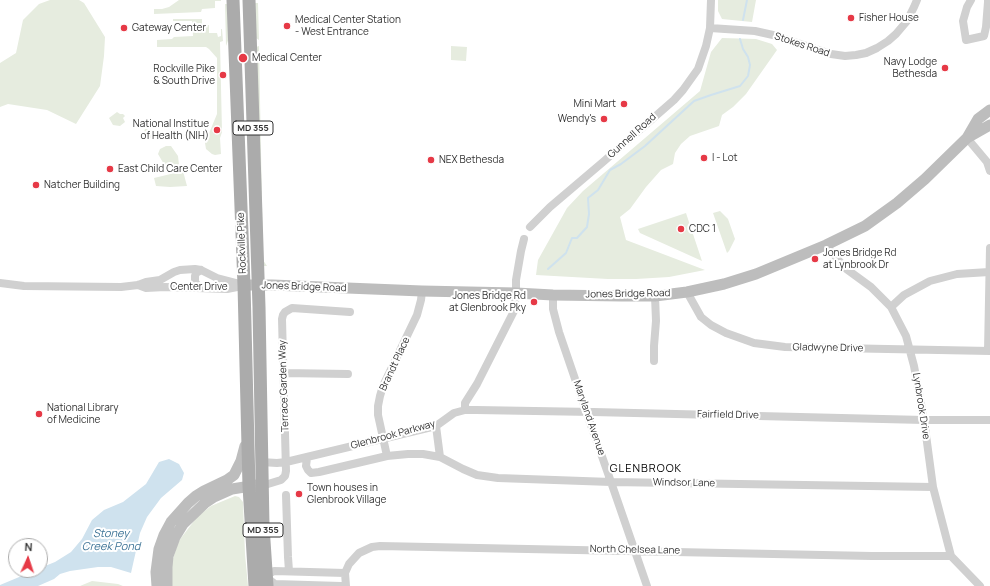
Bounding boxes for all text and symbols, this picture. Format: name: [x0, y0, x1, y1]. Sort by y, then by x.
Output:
place label: Fisher House: [859, 12, 919, 24]
marker: Fisher House: [846, 13, 856, 23]
place label: Medical Center Station - West Entrance: [295, 14, 401, 38]
marker: Medical Center Station - West Entrance: [282, 21, 292, 31]
place label: Gateway Center: [132, 22, 206, 34]
marker: Gateway Center: [119, 23, 129, 33]
street label: Stokes Road: [773, 30, 831, 60]
marker: Medical Center: [237, 52, 249, 64]
place label: Medical Center: [252, 52, 322, 64]
place label: Navy Lodge Bethesda: [884, 56, 937, 80]
place label: Rockville Pike & South Drive: [153, 63, 215, 86]
marker: Navy Lodge Bethesda: [940, 63, 950, 73]
marker: Rockville Pike & South Drive: [218, 70, 228, 80]
place label: Mini Mart: [573, 98, 616, 110]
marker: Mini Mart: [619, 99, 629, 109]
street label: Gunnell Road: [605, 111, 659, 161]
place label: Wendy's: [558, 113, 596, 125]
marker: Wendy's: [599, 114, 609, 124]
place label: National Institue of Health (NIH): [133, 118, 209, 142]
road number: MD 355: [233, 121, 273, 135]
marker: National Institue of Health (NIH): [212, 125, 222, 135]
place label: I - Lot: [712, 152, 738, 164]
marker: I - Lot: [699, 153, 709, 163]
place label: NEX Bethesda: [439, 154, 504, 166]
marker: NEX Bethesda: [426, 155, 436, 165]
place label: East Child Care Center: [118, 163, 222, 175]
marker: East Child Care Center: [105, 164, 115, 174]
place label: Natcher Building: [44, 179, 120, 191]
marker: Natcher Building: [31, 180, 41, 190]
street label: Rockville Pike: [235, 212, 249, 274]
place label: CDC 1: [689, 223, 716, 235]
marker: CDC 1: [676, 224, 686, 234]
place label: Jones Bridge Rd at Lynbrook Dr: [823, 247, 897, 270]
marker: Jones Bridge Rd at Lynbrook Dr: [810, 254, 820, 264]
street label: Jones Bridge Road: [261, 280, 347, 294]
street label: Center Drive: [170, 281, 228, 293]
street label: Jones Bridge Road: [585, 287, 671, 301]
place label: Jones Bridge Rd at Glenbrook Pky: [449, 290, 526, 314]
marker: Jones Bridge Rd at Glenbrook Pky: [529, 297, 539, 307]
street label: Brandt Place: [377, 335, 413, 393]
street label: Terrace Garden Way: [276, 340, 292, 432]
street label: Gladwyne Drive: [792, 341, 864, 355]
street label: Lynbrook Drive: [910, 372, 932, 440]
street label: Maryland Avenue: [571, 379, 607, 457]
place label: National Library of Medicine: [47, 402, 119, 426]
street label: Fairfield Drive: [697, 408, 759, 422]
marker: National Library of Medicine: [34, 409, 44, 419]
street label: Glenbrook Parkway: [349, 418, 437, 452]
district label: GLENBROOK: [610, 462, 682, 476]
street label: Windsor Lane: [653, 476, 715, 490]
place label: Town houses in Glenbrook Village: [307, 482, 386, 506]
marker: Town houses in Glenbrook Village: [294, 489, 304, 499]
road number: MD 355: [243, 523, 283, 537]
water label: Stoney Creek Pond: [82, 527, 140, 553]
north arrow: [8, 538, 48, 578]
text: N: [24, 539, 33, 554]
street label: North Chelsea Lane: [590, 543, 680, 557]

